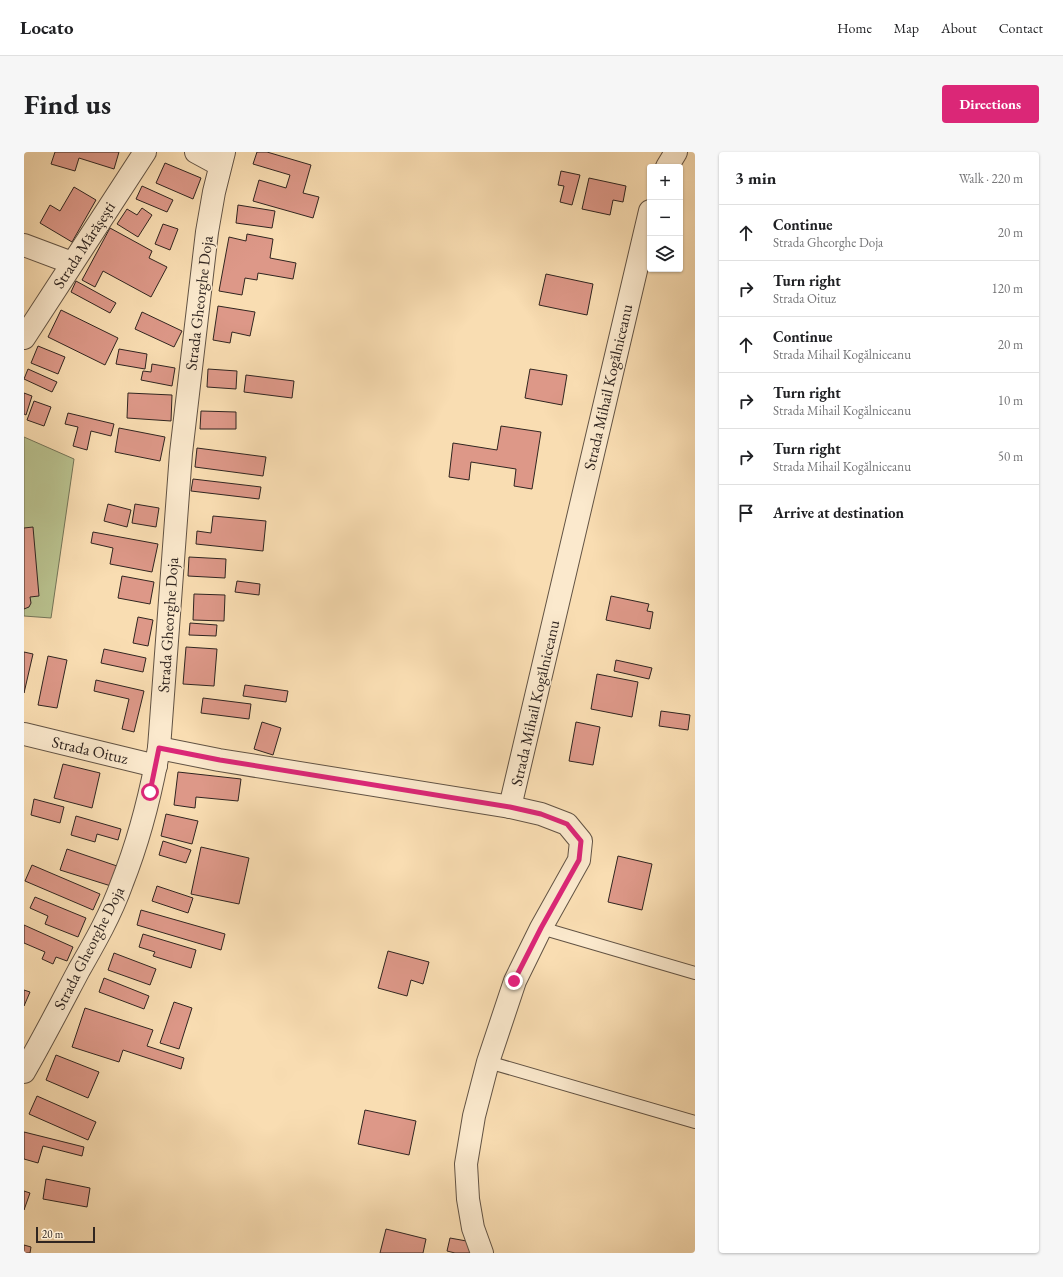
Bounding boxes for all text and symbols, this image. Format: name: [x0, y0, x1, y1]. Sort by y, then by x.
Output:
text: Locato: [20, 15, 74, 40]
text: Home: [837, 19, 872, 37]
text: Map: [894, 19, 919, 37]
text: About: [941, 19, 977, 37]
text: Contact: [999, 19, 1043, 37]
button: Directions: [942, 85, 1039, 123]
text: Find us: [24, 86, 111, 122]
map controls: [647, 164, 683, 272]
button: +: [647, 164, 683, 200]
text: 3 min: [735, 167, 776, 189]
text: Walk · 220 m: [959, 170, 1023, 187]
street label: Strada Mărășești: [48, 197, 120, 292]
button: −: [647, 200, 683, 236]
text: Continue: [773, 215, 833, 234]
icon: ahead: [735, 222, 757, 244]
text: 20 m: [998, 224, 1023, 241]
street label: Strada Gheorghe Doja: [180, 234, 218, 372]
text: Strada Gheorghe Doja: [773, 234, 883, 251]
button: layers: [647, 236, 683, 272]
text: Turn right: [773, 271, 841, 290]
icon: right: [735, 278, 757, 300]
text: 120 m: [992, 280, 1023, 297]
text: Strada Oituz: [773, 290, 836, 307]
street label: Strada Mihail Kogălniceanu: [579, 301, 637, 472]
text: Continue: [773, 327, 833, 346]
icon: ahead: [735, 334, 757, 356]
text: 20 m: [998, 336, 1023, 353]
text: Strada Mihail Kogălniceanu: [773, 346, 911, 363]
text: Turn right: [773, 383, 841, 402]
icon: right: [735, 390, 757, 412]
text: 10 m: [998, 392, 1023, 409]
text: Strada Mihail Kogălniceanu: [773, 402, 911, 419]
text: Turn right: [773, 439, 841, 458]
icon: right: [735, 446, 757, 468]
text: 50 m: [998, 448, 1023, 465]
text: Strada Mihail Kogălniceanu: [773, 458, 911, 475]
icon: arrive: [735, 502, 757, 524]
text: Arrive at destination: [773, 503, 904, 522]
street label: Strada Gheorghe Doja: [153, 556, 183, 693]
street label: Strada Mihail Kogălniceanu: [506, 617, 564, 788]
street label: Strada Oituz: [50, 731, 130, 769]
route start: [141, 783, 159, 801]
street label: Strada Gheorghe Doja: [49, 882, 129, 1013]
route end: [505, 972, 523, 990]
scale bar: [36, 1225, 95, 1244]
text: 20 m: [42, 1227, 63, 1241]

